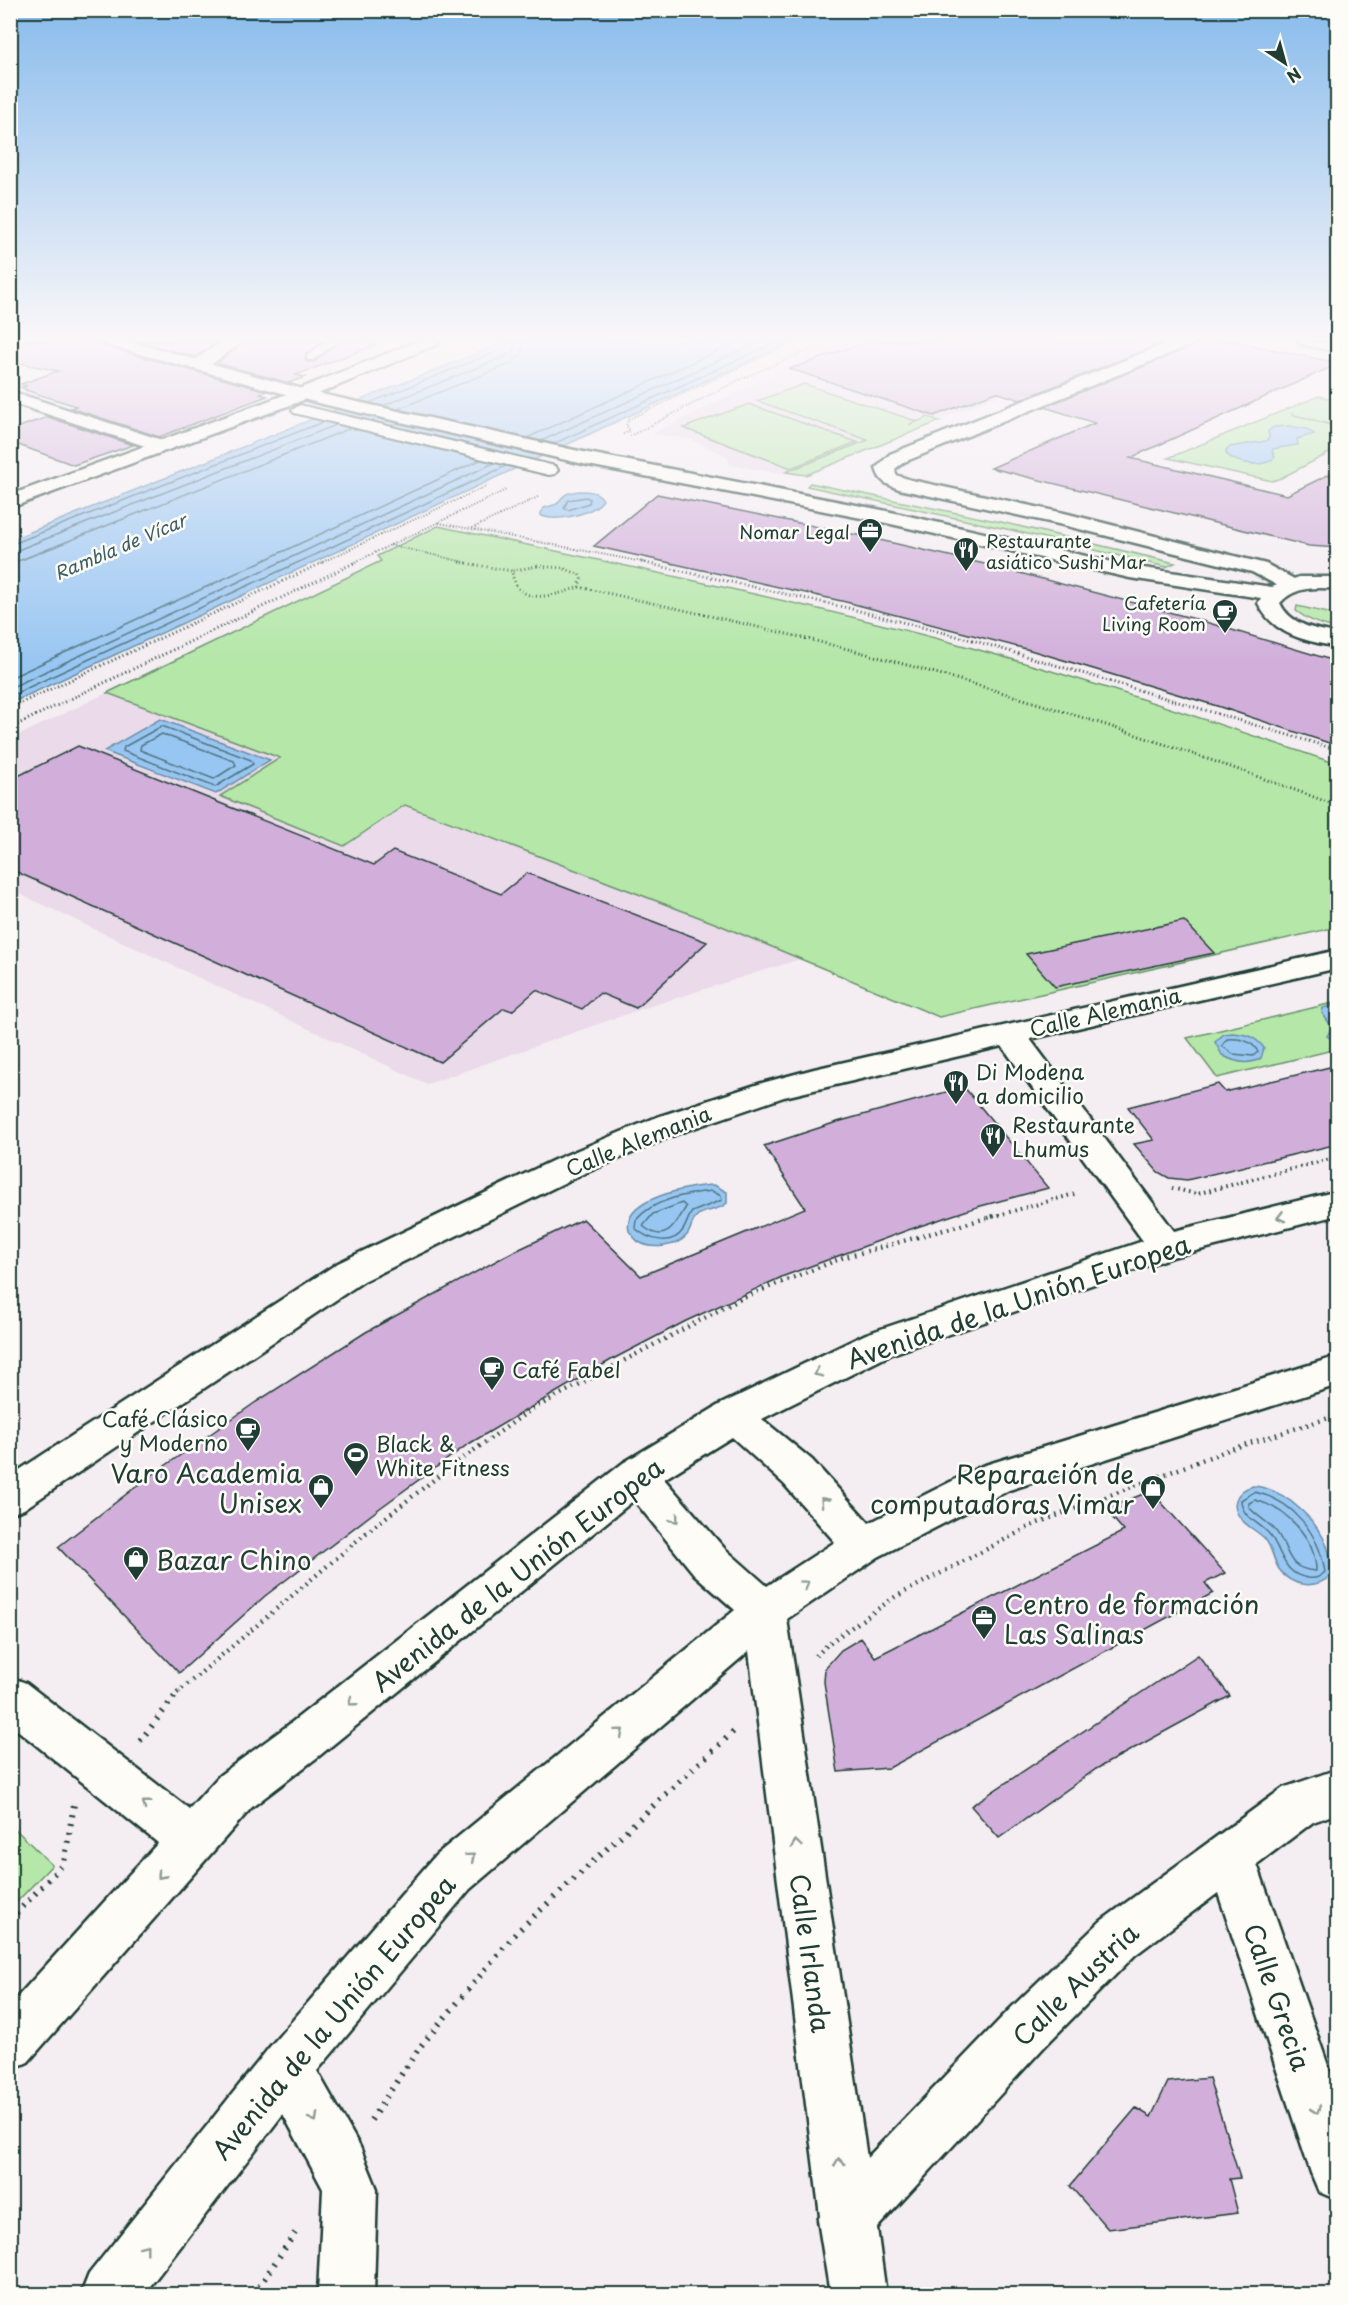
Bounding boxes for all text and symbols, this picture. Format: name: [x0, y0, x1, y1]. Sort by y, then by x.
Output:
north arrow: [1255, 33, 1315, 93]
text: N: [1282, 63, 1307, 89]
water label: Rambla de Vícar: [50, 505, 193, 586]
office icon: Nomar Legal: [855, 516, 885, 554]
place label: Nomar Legal: [739, 518, 850, 545]
place label: Restaurante asiático Sushi Mar: [986, 527, 1147, 575]
restaurant icon: Restaurante asiático Sushi Mar: [951, 535, 981, 573]
place label: Cafetería Living Room: [1102, 589, 1207, 637]
cafe icon: Cafetería Living Room: [1210, 597, 1240, 635]
street label: Calle Alemania: [1026, 978, 1184, 1044]
place label: Di Modena a domicilio: [976, 1055, 1084, 1111]
restaurant icon: Di Modena a domicilio: [941, 1068, 971, 1106]
street label: Calle Alemania: [560, 1096, 716, 1184]
place label: Restaurante Lhumus: [1012, 1108, 1135, 1164]
restaurant icon: Restaurante Lhumus: [978, 1121, 1008, 1159]
one-way arrow: [1276, 1210, 1286, 1223]
street label: Avenida de la Unión Europea: [841, 1224, 1196, 1378]
place label: Café Fabel: [512, 1353, 621, 1385]
cafe icon: Café Fabel: [477, 1354, 507, 1392]
one-way arrow: [814, 1366, 825, 1378]
place label: Café Clásico y Moderno: [102, 1402, 228, 1458]
cafe icon: Café Clásico y Moderno: [233, 1415, 263, 1453]
place label: Black & White Fitness: [376, 1427, 510, 1483]
sports icon: Black & White Fitness: [341, 1440, 371, 1478]
street label: Avenida de la Unión Europea: [363, 1447, 672, 1701]
place label: Varo Academia Unisex: [110, 1453, 302, 1522]
place label: Reparación de computadoras Vimar: [870, 1454, 1134, 1523]
shop icon: Varo Academia Unisex: [306, 1472, 336, 1510]
shop icon: Reparación de computadoras Vimar: [1138, 1473, 1168, 1511]
one-way arrow: [820, 1498, 831, 1508]
one-way arrow: [668, 1513, 679, 1524]
place label: Bazar Chino: [156, 1540, 311, 1579]
shop icon: Bazar Chino: [121, 1544, 151, 1582]
one-way arrow: [799, 1579, 809, 1591]
place label: Centro de formación Las Salinas: [1004, 1584, 1259, 1653]
office icon: Centro de formación Las Salinas: [969, 1603, 999, 1641]
one-way arrow: [347, 1695, 358, 1706]
one-way arrow: [613, 1728, 624, 1739]
one-way arrow: [141, 1801, 152, 1812]
one-way arrow: [791, 1839, 803, 1849]
one-way arrow: [464, 1853, 475, 1864]
street label: Avenida de la Unión Europea: [202, 1866, 464, 2168]
one-way arrow: [157, 1868, 168, 1879]
street label: Calle Irlanda: [781, 1871, 841, 2035]
street label: Calle Austria: [1003, 1913, 1147, 2055]
street label: Calle Grecia: [1235, 1918, 1322, 2076]
one-way arrow: [1309, 2104, 1321, 2115]
one-way arrow: [307, 2112, 318, 2122]
one-way arrow: [833, 2158, 845, 2167]
one-way arrow: [137, 2244, 148, 2255]

